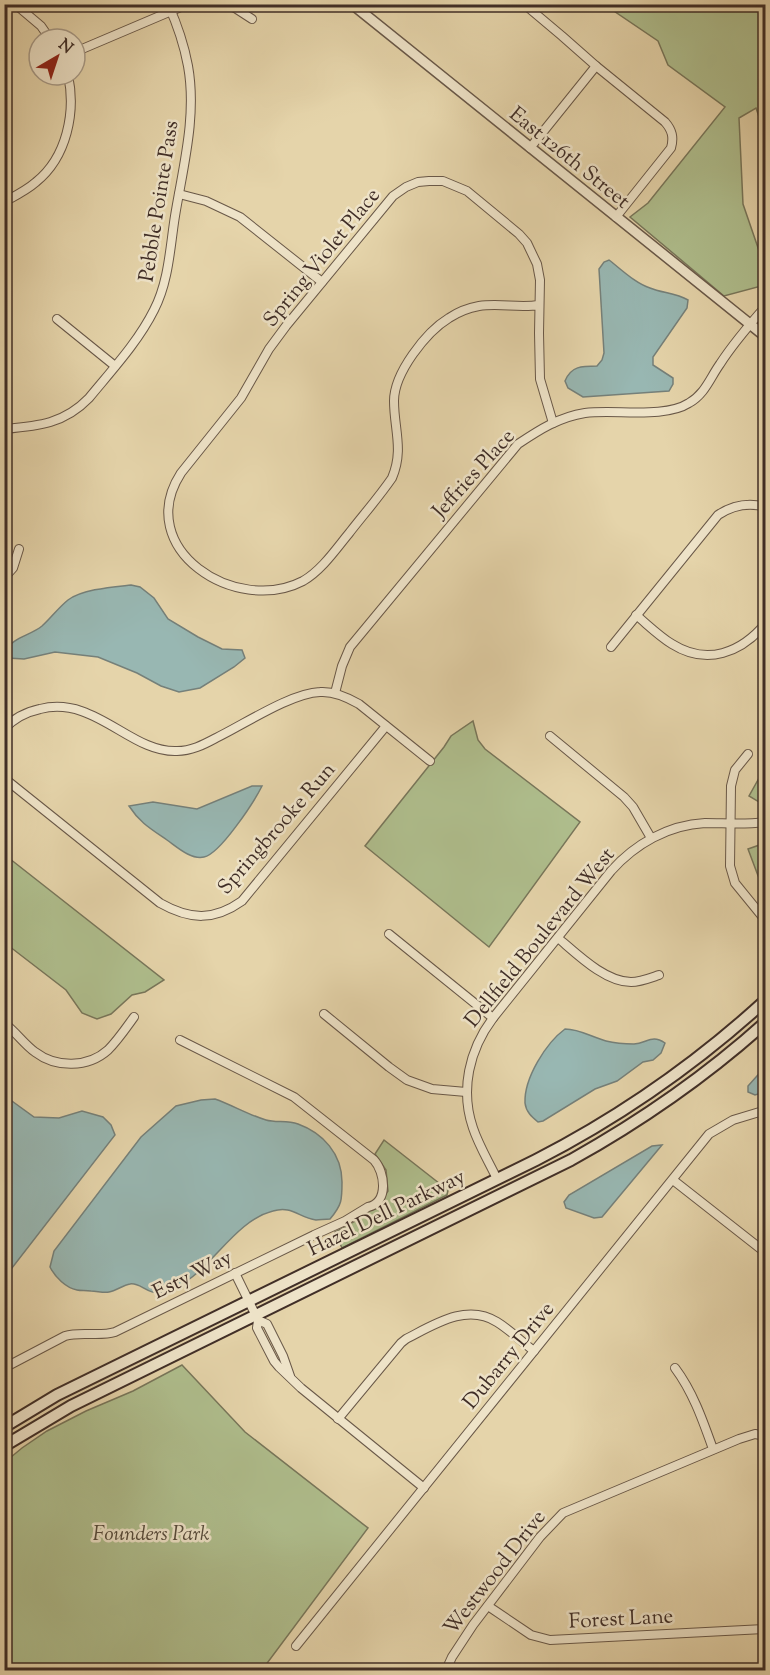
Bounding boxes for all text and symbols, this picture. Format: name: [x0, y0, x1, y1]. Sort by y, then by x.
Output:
north arrow: [27, 27, 87, 87]
text: N: [53, 34, 77, 60]
street label: East 126th Street: [502, 100, 636, 217]
street label: Pebble Pointe Pass: [132, 119, 188, 284]
street label: Spring Violet Place: [257, 182, 388, 334]
street label: Jeffries Place: [425, 423, 523, 526]
street label: Springbrooke Run: [211, 757, 344, 902]
street label: Dellfield Boulevard West: [458, 842, 623, 1035]
street label: Hazel Dell Parkway: [303, 1162, 471, 1265]
street label: Esty Way: [148, 1243, 238, 1308]
street label: Dubarry Drive: [457, 1296, 562, 1416]
street label: Westwood Drive: [437, 1504, 554, 1642]
park label: Founders Park: [93, 1520, 210, 1550]
street label: Forest Lane: [568, 1602, 674, 1638]

